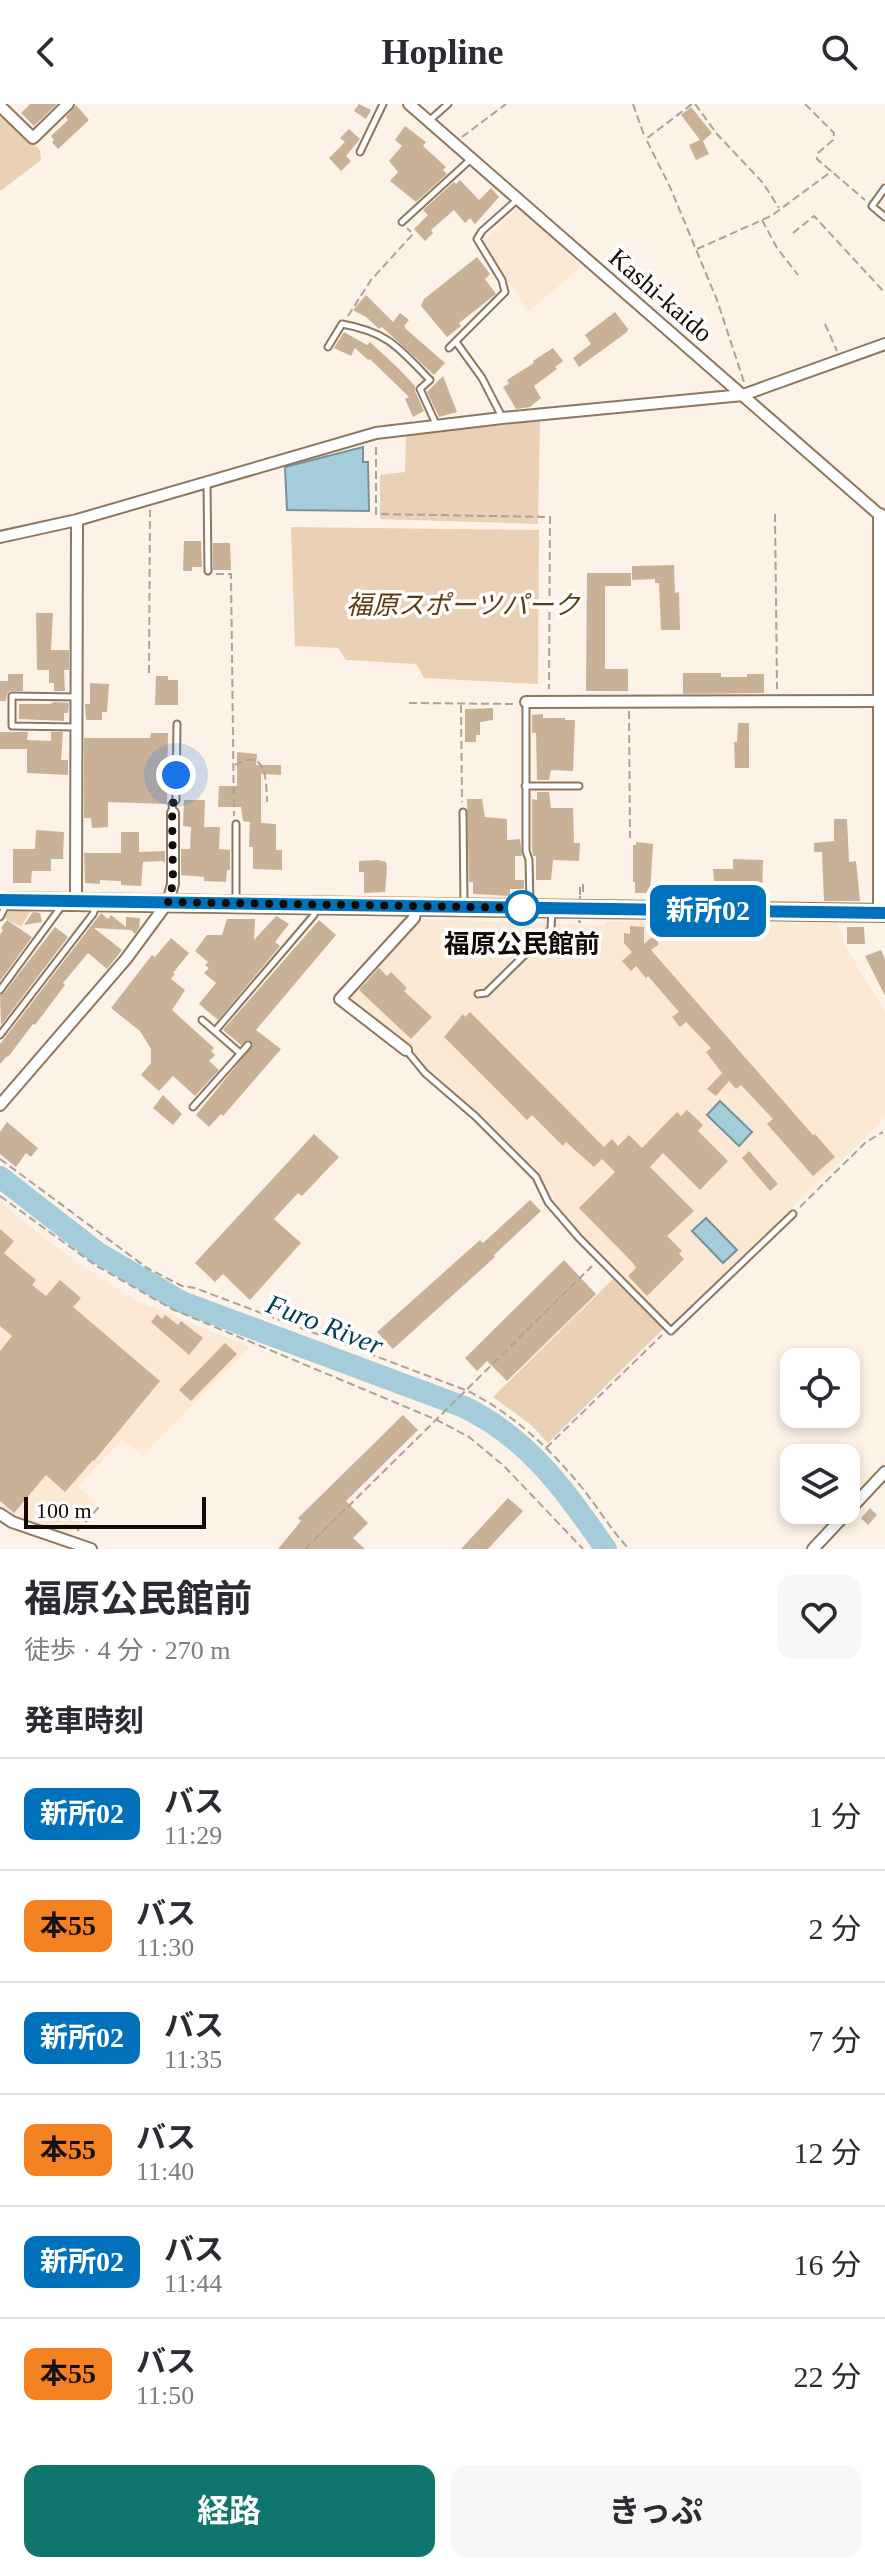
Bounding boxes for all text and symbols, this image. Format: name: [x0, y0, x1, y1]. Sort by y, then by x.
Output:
icon: back: [24, 30, 68, 74]
icon: search: [817, 30, 861, 74]
text: Hopline: [381, 32, 504, 72]
street label: Kashi-kaido: [603, 243, 718, 348]
park label: 福原スポーツパーク: [346, 591, 581, 620]
your location: [156, 755, 196, 795]
line badge: 新所02: [652, 885, 764, 937]
marker: 福原公民館前: [505, 891, 539, 925]
text: 新所02: [666, 895, 750, 926]
place label: 福原公民館前: [444, 930, 600, 959]
water label: Furo River: [261, 1288, 388, 1361]
map controls: [780, 1348, 860, 1524]
button: locate: [780, 1348, 860, 1428]
button: layers: [780, 1444, 860, 1524]
scale bar: [24, 1493, 206, 1529]
text: 100 m: [36, 1498, 92, 1523]
button: heart: [777, 1575, 861, 1659]
text: 福原公民館前: [24, 1578, 252, 1620]
text: 徒歩 · 4 分 · 270 m: [24, 1636, 231, 1665]
text: 発車時刻: [24, 1704, 144, 1737]
text: バス: [164, 1785, 224, 1818]
text: 新所02: [40, 1798, 124, 1829]
text: 1 分: [809, 1800, 861, 1833]
text: 11:29: [164, 1821, 222, 1850]
text: バス: [136, 1897, 196, 1930]
text: 本55: [40, 1910, 96, 1941]
text: 2 分: [809, 1912, 861, 1945]
text: 11:30: [136, 1933, 194, 1962]
text: バス: [164, 2009, 224, 2042]
text: 新所02: [40, 2022, 124, 2053]
text: 7 分: [809, 2024, 861, 2057]
text: 11:35: [164, 2045, 222, 2074]
text: バス: [136, 2121, 196, 2154]
text: 本55: [40, 2134, 96, 2165]
text: 12 分: [794, 2136, 861, 2169]
text: 11:40: [136, 2157, 194, 2186]
text: バス: [164, 2233, 224, 2266]
text: 新所02: [40, 2246, 124, 2277]
text: 16 分: [794, 2248, 861, 2281]
text: 11:44: [164, 2269, 222, 2298]
text: バス: [136, 2345, 196, 2378]
text: 本55: [40, 2358, 96, 2389]
text: 22 分: [794, 2360, 861, 2393]
text: 11:50: [136, 2381, 194, 2410]
button: 経路: [24, 2465, 435, 2557]
button: きっぷ: [451, 2465, 861, 2557]

